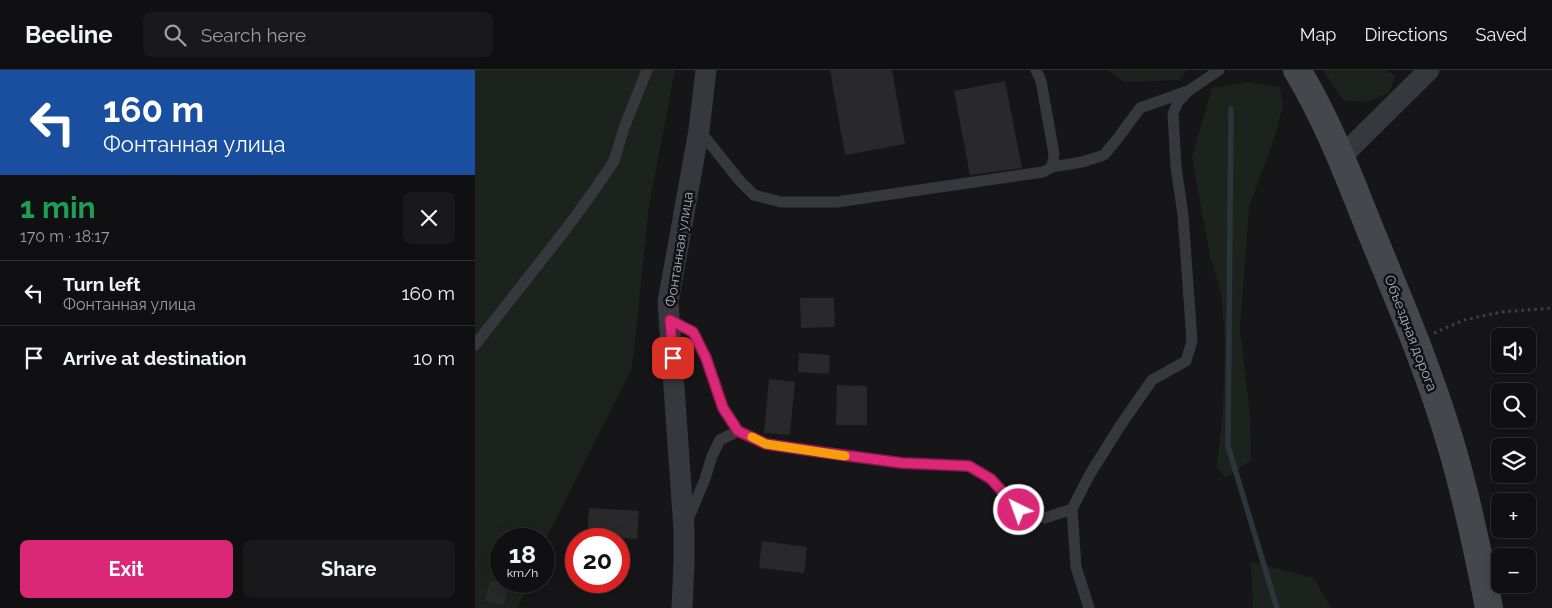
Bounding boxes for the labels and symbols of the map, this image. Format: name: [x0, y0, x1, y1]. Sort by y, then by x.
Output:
street label: Фонтанная улица: [662, 190, 696, 308]
street label: Объездная дорога: [1381, 273, 1441, 393]
pin: [652, 337, 694, 379]
position arrow: [992, 483, 1044, 535]
speed limit sign: 20: [565, 528, 630, 593]

